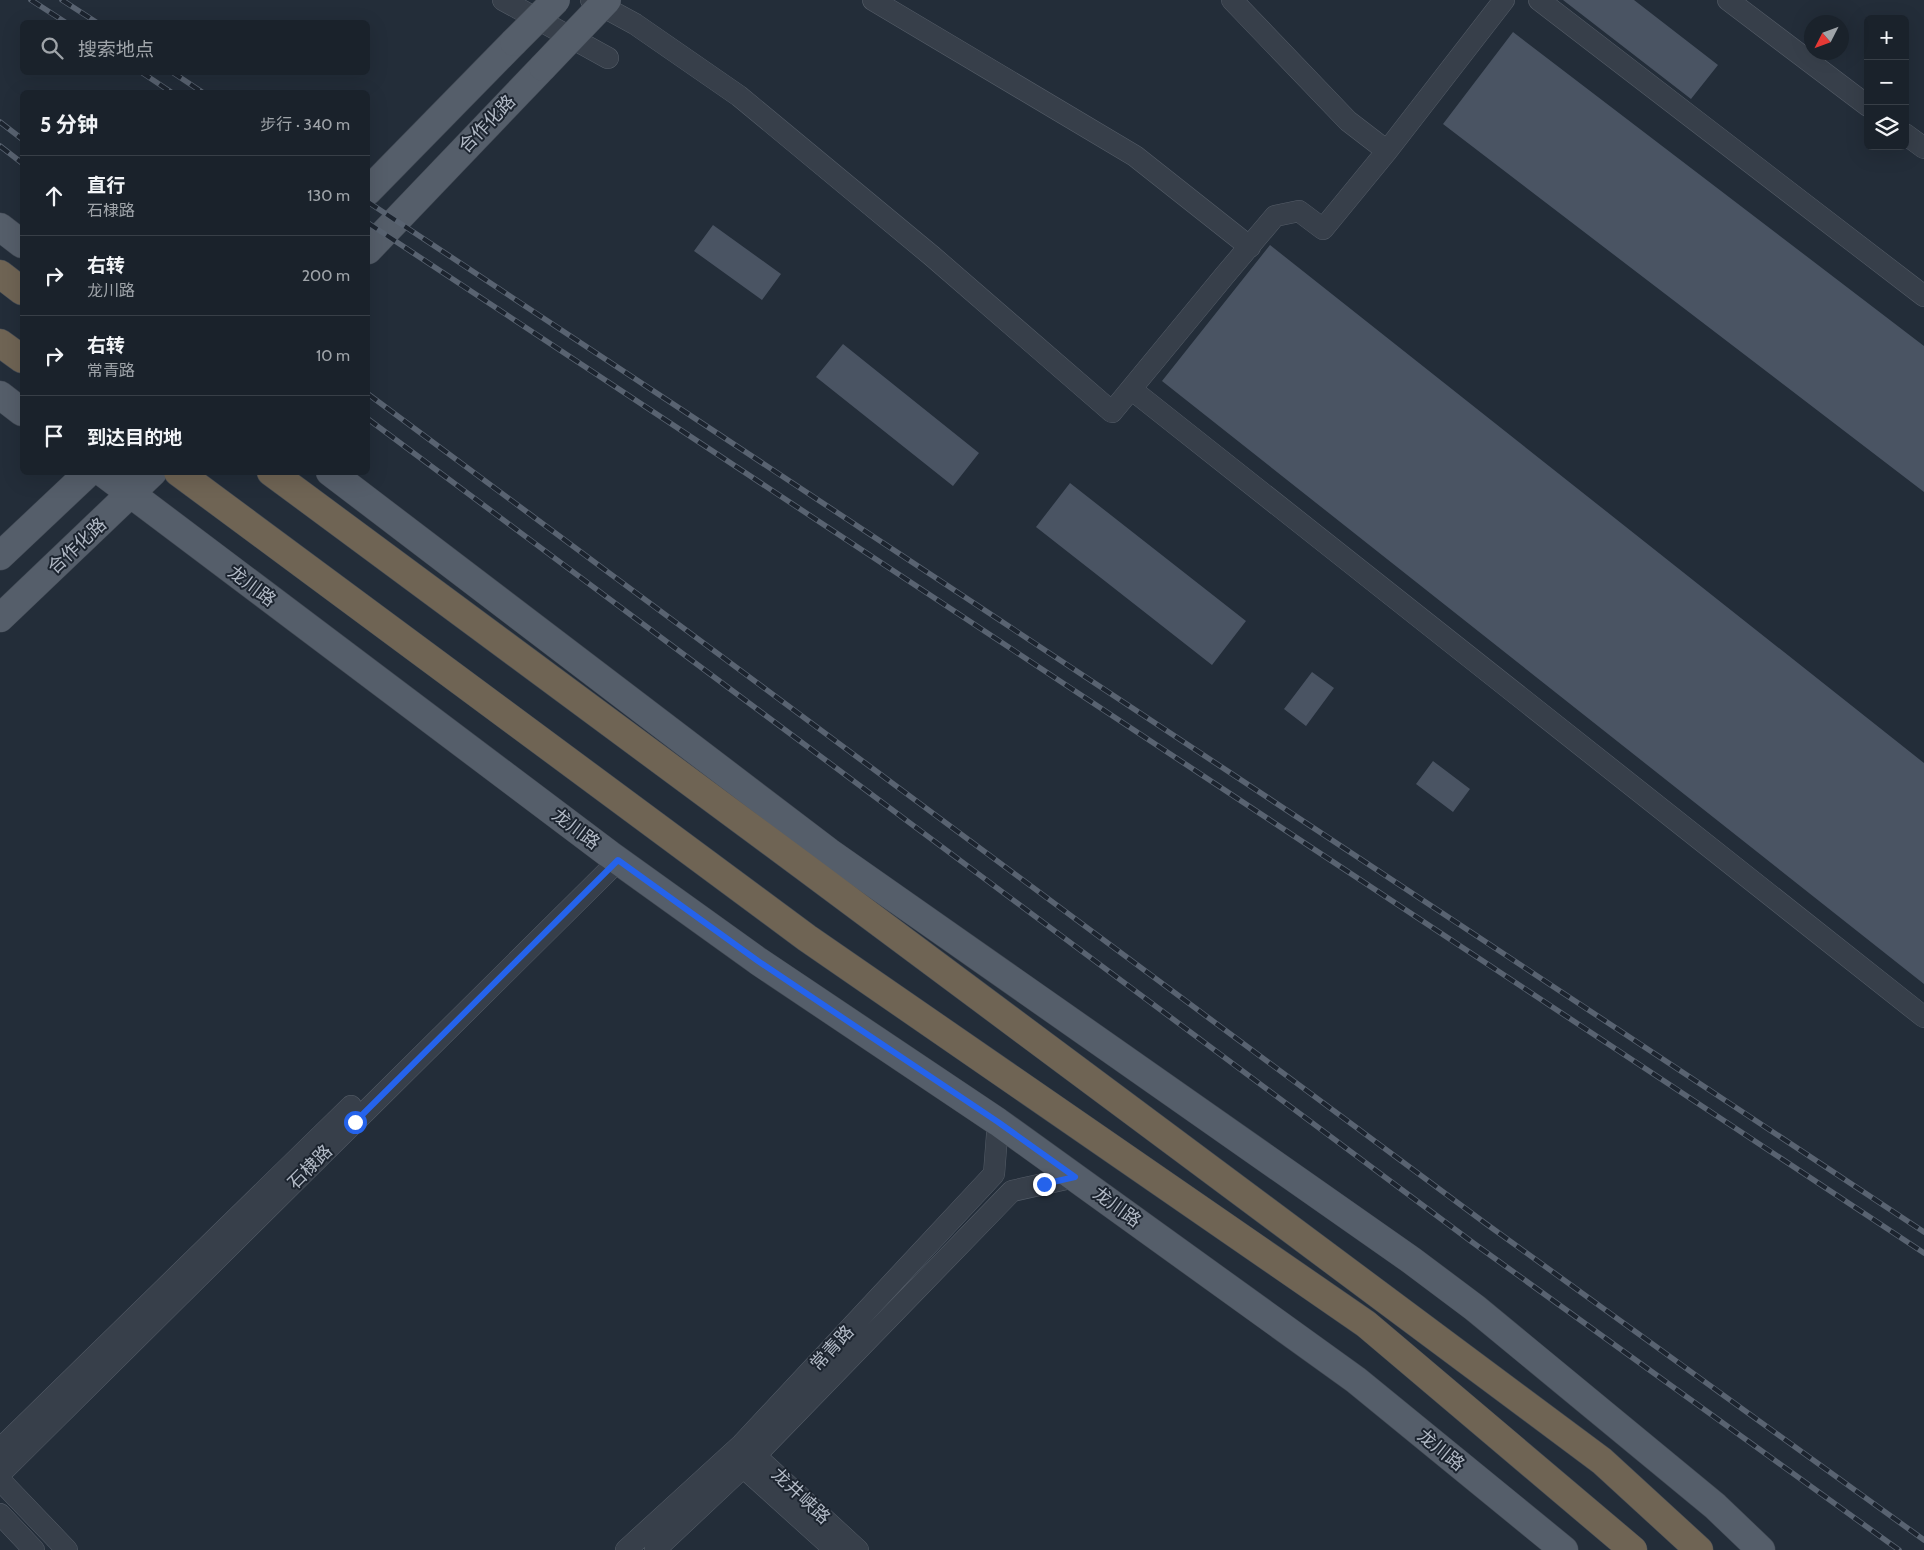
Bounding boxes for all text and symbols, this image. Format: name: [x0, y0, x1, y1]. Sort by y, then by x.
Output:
north arrow: [1804, 15, 1849, 60]
map controls: [1864, 15, 1909, 150]
button: +: [1864, 15, 1909, 60]
search box: [20, 20, 370, 75]
icon: search: [38, 34, 66, 62]
text: 搜索地点: [78, 38, 154, 61]
button: −: [1864, 60, 1909, 105]
street label: 合作化路: [454, 90, 520, 158]
button: layers: [1864, 105, 1909, 150]
text: 5 分钟: [40, 112, 98, 137]
text: 步行 · 340 m: [260, 115, 350, 134]
text: 直行: [87, 174, 125, 197]
icon: ahead: [40, 182, 68, 210]
text: 130 m: [307, 186, 350, 205]
text: 石棣路: [87, 201, 135, 220]
text: 右转: [87, 254, 125, 277]
icon: right: [40, 262, 68, 290]
text: 200 m: [302, 266, 350, 285]
text: 龙川路: [87, 281, 135, 300]
text: 右转: [87, 334, 125, 357]
icon: right: [40, 342, 68, 370]
text: 10 m: [316, 346, 350, 365]
text: 常青路: [87, 361, 135, 380]
icon: arrive: [40, 422, 68, 450]
text: 到达目的地: [87, 426, 182, 449]
street label: 合作化路: [43, 513, 111, 579]
street label: 龙川路: [224, 561, 280, 611]
street label: 龙川路: [548, 804, 604, 854]
route start: [344, 1111, 367, 1134]
street label: 石棣路: [283, 1140, 337, 1194]
route end: [1033, 1173, 1056, 1196]
street label: 龙川路: [1089, 1182, 1145, 1232]
street label: 常青路: [806, 1321, 858, 1375]
street label: 龙川路: [1413, 1424, 1469, 1476]
street label: 龙井峡路: [767, 1463, 835, 1529]

